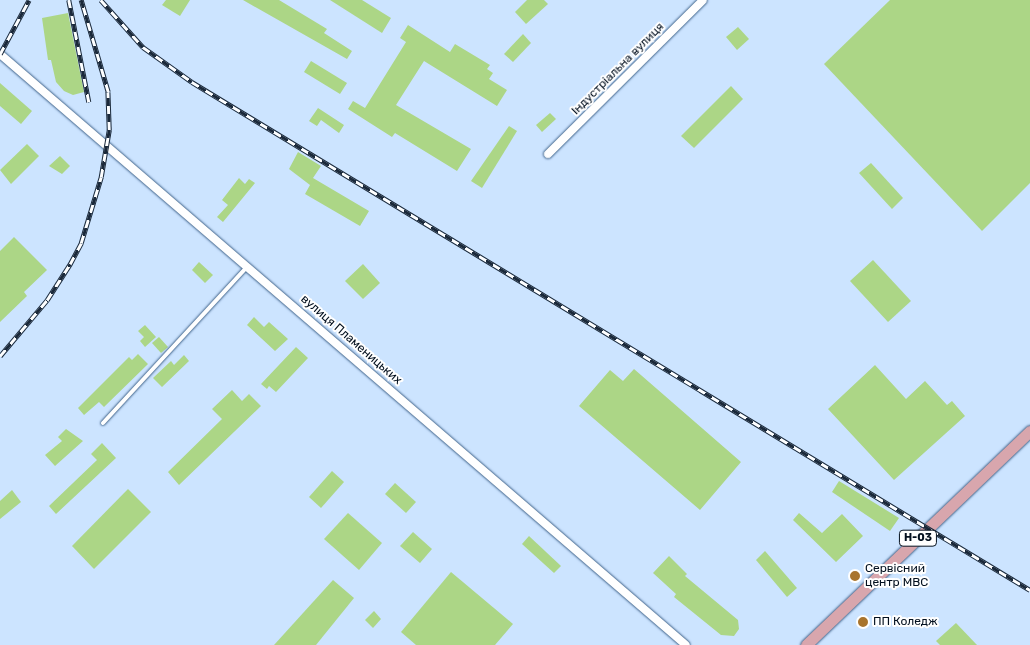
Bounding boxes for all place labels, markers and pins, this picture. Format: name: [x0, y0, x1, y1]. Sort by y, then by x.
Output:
place label: Сервісний центр МВС: [865, 562, 928, 590]
marker: Сервісний центр МВС: [849, 570, 861, 582]
place label: ПП Коледж: [873, 615, 938, 629]
marker: ПП Коледж: [857, 616, 869, 628]

